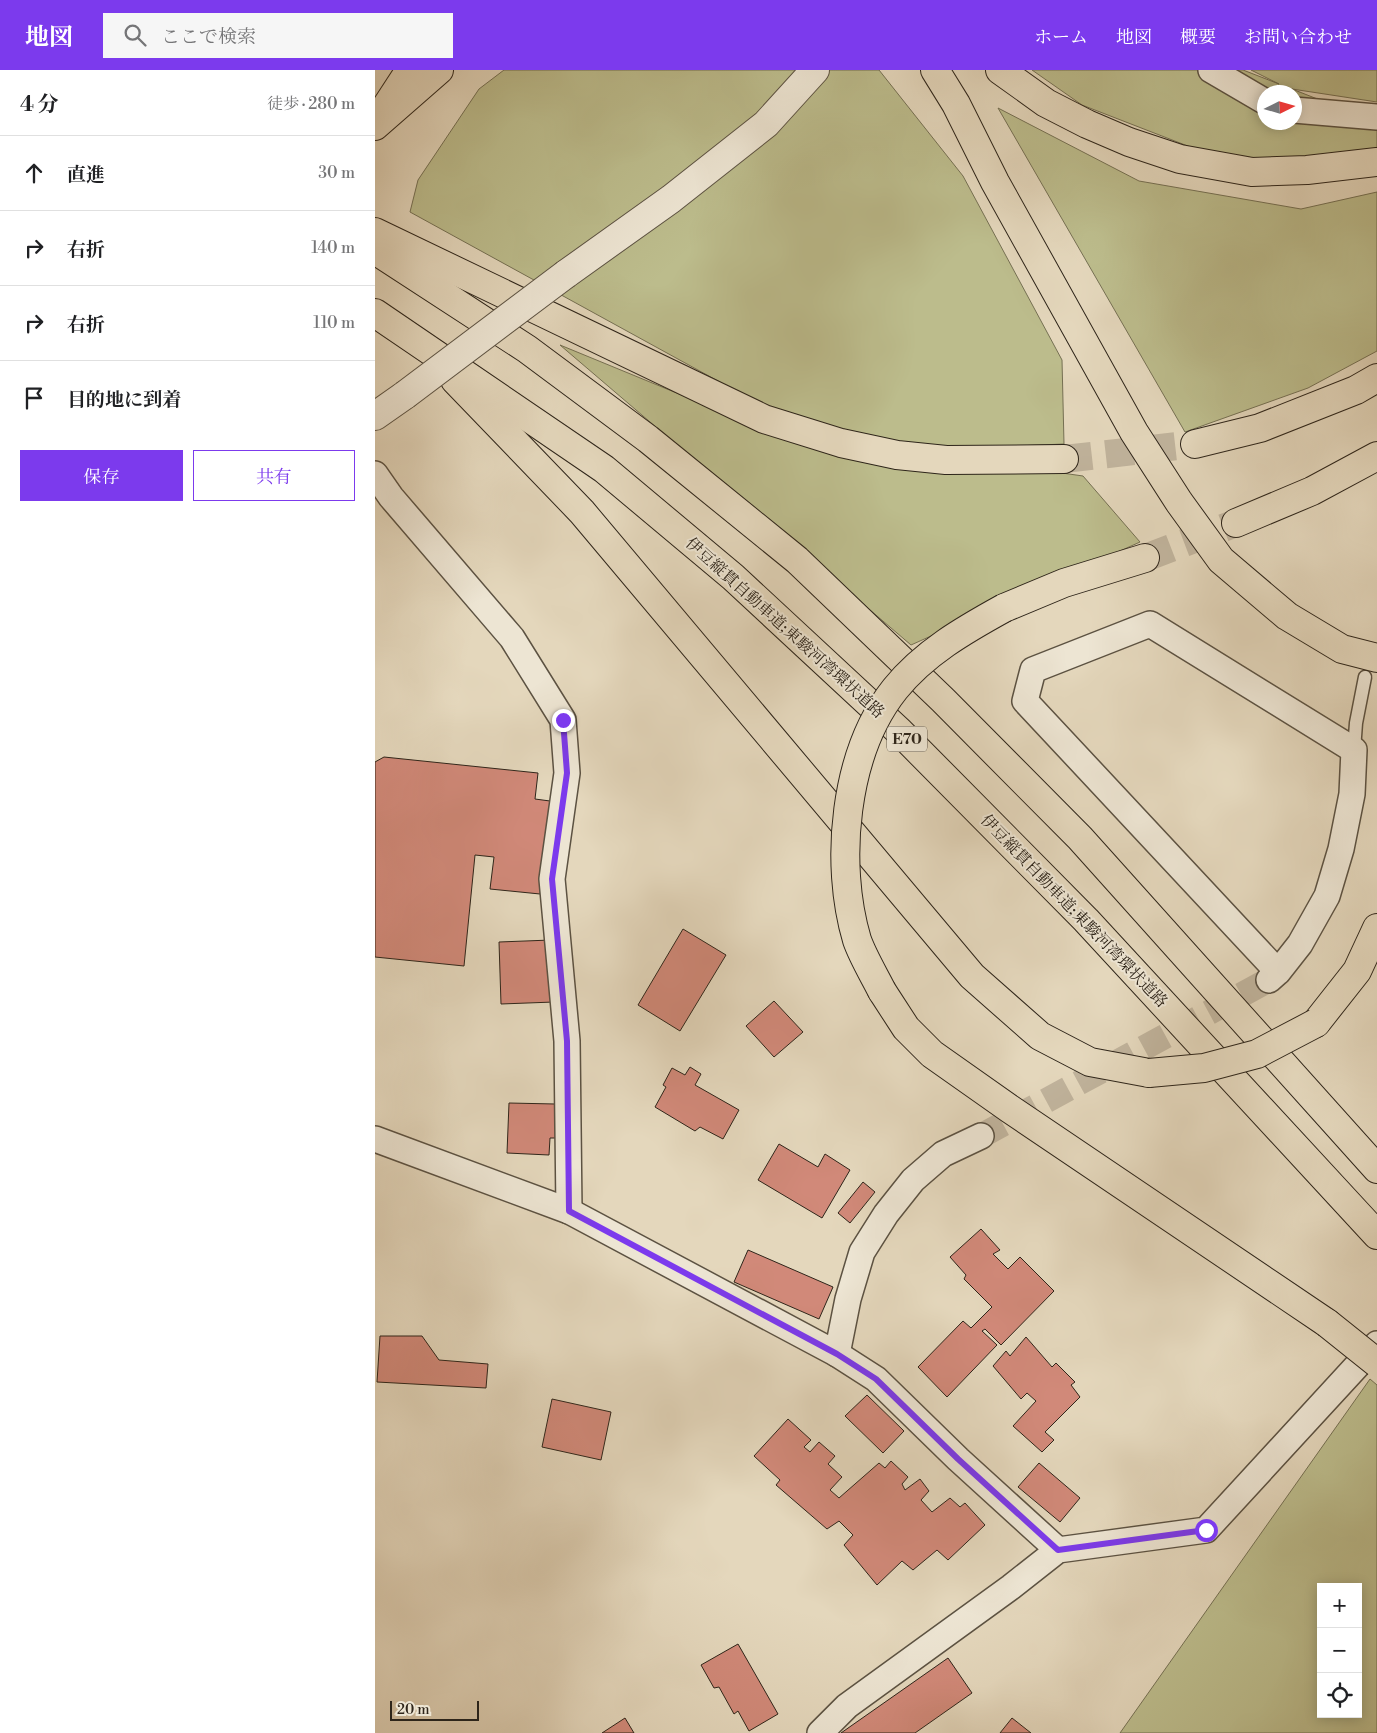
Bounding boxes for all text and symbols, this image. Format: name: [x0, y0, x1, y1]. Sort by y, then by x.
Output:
search box: [103, 13, 453, 58]
icon: search: [121, 21, 149, 49]
text: 地図: [25, 23, 73, 53]
text: ここで検索: [161, 25, 256, 49]
text: ホーム: [1034, 26, 1088, 49]
text: 地図: [1116, 26, 1152, 49]
text: 概要: [1180, 26, 1216, 49]
text: お問い合わせ: [1244, 26, 1352, 49]
north arrow: [1257, 85, 1302, 130]
text: 4 分: [20, 92, 58, 118]
text: 徒歩 · 280 m: [267, 94, 355, 114]
icon: ahead: [20, 159, 48, 187]
text: 直進: [67, 163, 105, 187]
text: 30 m: [318, 163, 355, 183]
icon: right: [20, 234, 48, 262]
text: 右折: [67, 238, 105, 262]
text: 140 m: [311, 238, 355, 258]
icon: right: [20, 309, 48, 337]
text: 右折: [67, 313, 105, 337]
text: 110 m: [313, 313, 355, 333]
icon: arrive: [20, 384, 48, 412]
text: 目的地に到着: [67, 388, 181, 412]
button: 保存: [20, 450, 183, 501]
button: 共有: [193, 450, 355, 501]
street label: 伊豆縦貫自動車道;東駿河湾環状道路: [682, 533, 888, 723]
route end: [552, 709, 575, 732]
road number: E70: [887, 726, 927, 752]
street label: 伊豆縦貫自動車道;東駿河湾環状道路: [976, 810, 1172, 1012]
route start: [1195, 1519, 1218, 1542]
map controls: [1317, 1583, 1362, 1718]
button: +: [1317, 1583, 1362, 1628]
button: −: [1317, 1628, 1362, 1673]
button: locate: [1317, 1673, 1362, 1718]
scale bar: [390, 1698, 479, 1721]
text: 20 m: [397, 1701, 429, 1719]

